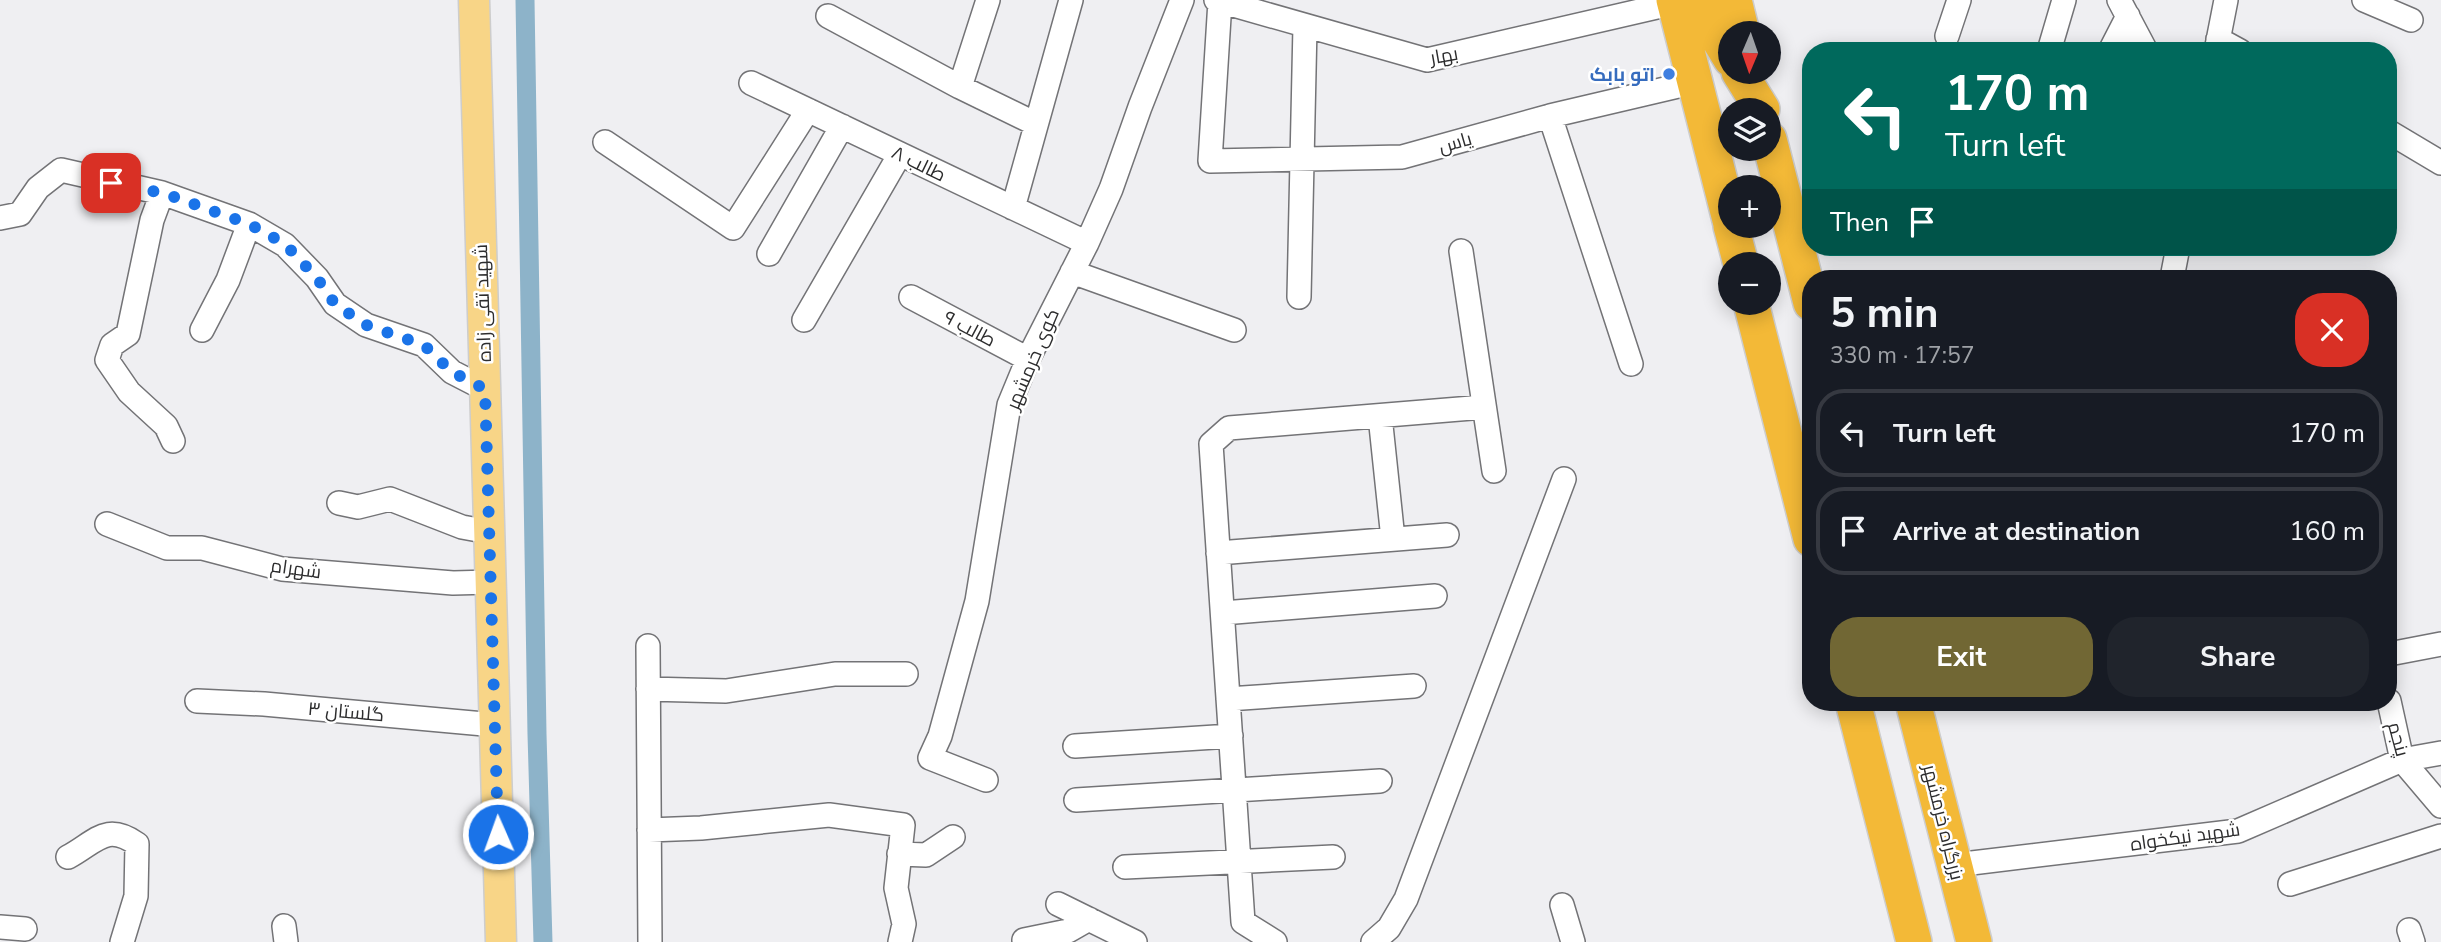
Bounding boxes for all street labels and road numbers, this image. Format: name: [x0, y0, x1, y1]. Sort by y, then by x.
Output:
street label: بهار: [1427, 41, 1460, 71]
street label: یاس: [1436, 126, 1475, 160]
street label: طالب ۸: [887, 140, 950, 188]
street label: شهید تقی زاده: [468, 243, 498, 362]
street label: طالب ۹: [939, 304, 1000, 353]
street label: کوی خرمشهر: [1000, 305, 1066, 415]
street label: شهرام: [269, 553, 323, 585]
street label: گلستان ۳: [307, 696, 385, 728]
street label: پنجم: [2381, 719, 2415, 759]
street label: بزرگراه خرمشهر: [1916, 761, 1970, 883]
street label: شهید نیکخواه: [2129, 816, 2242, 858]

